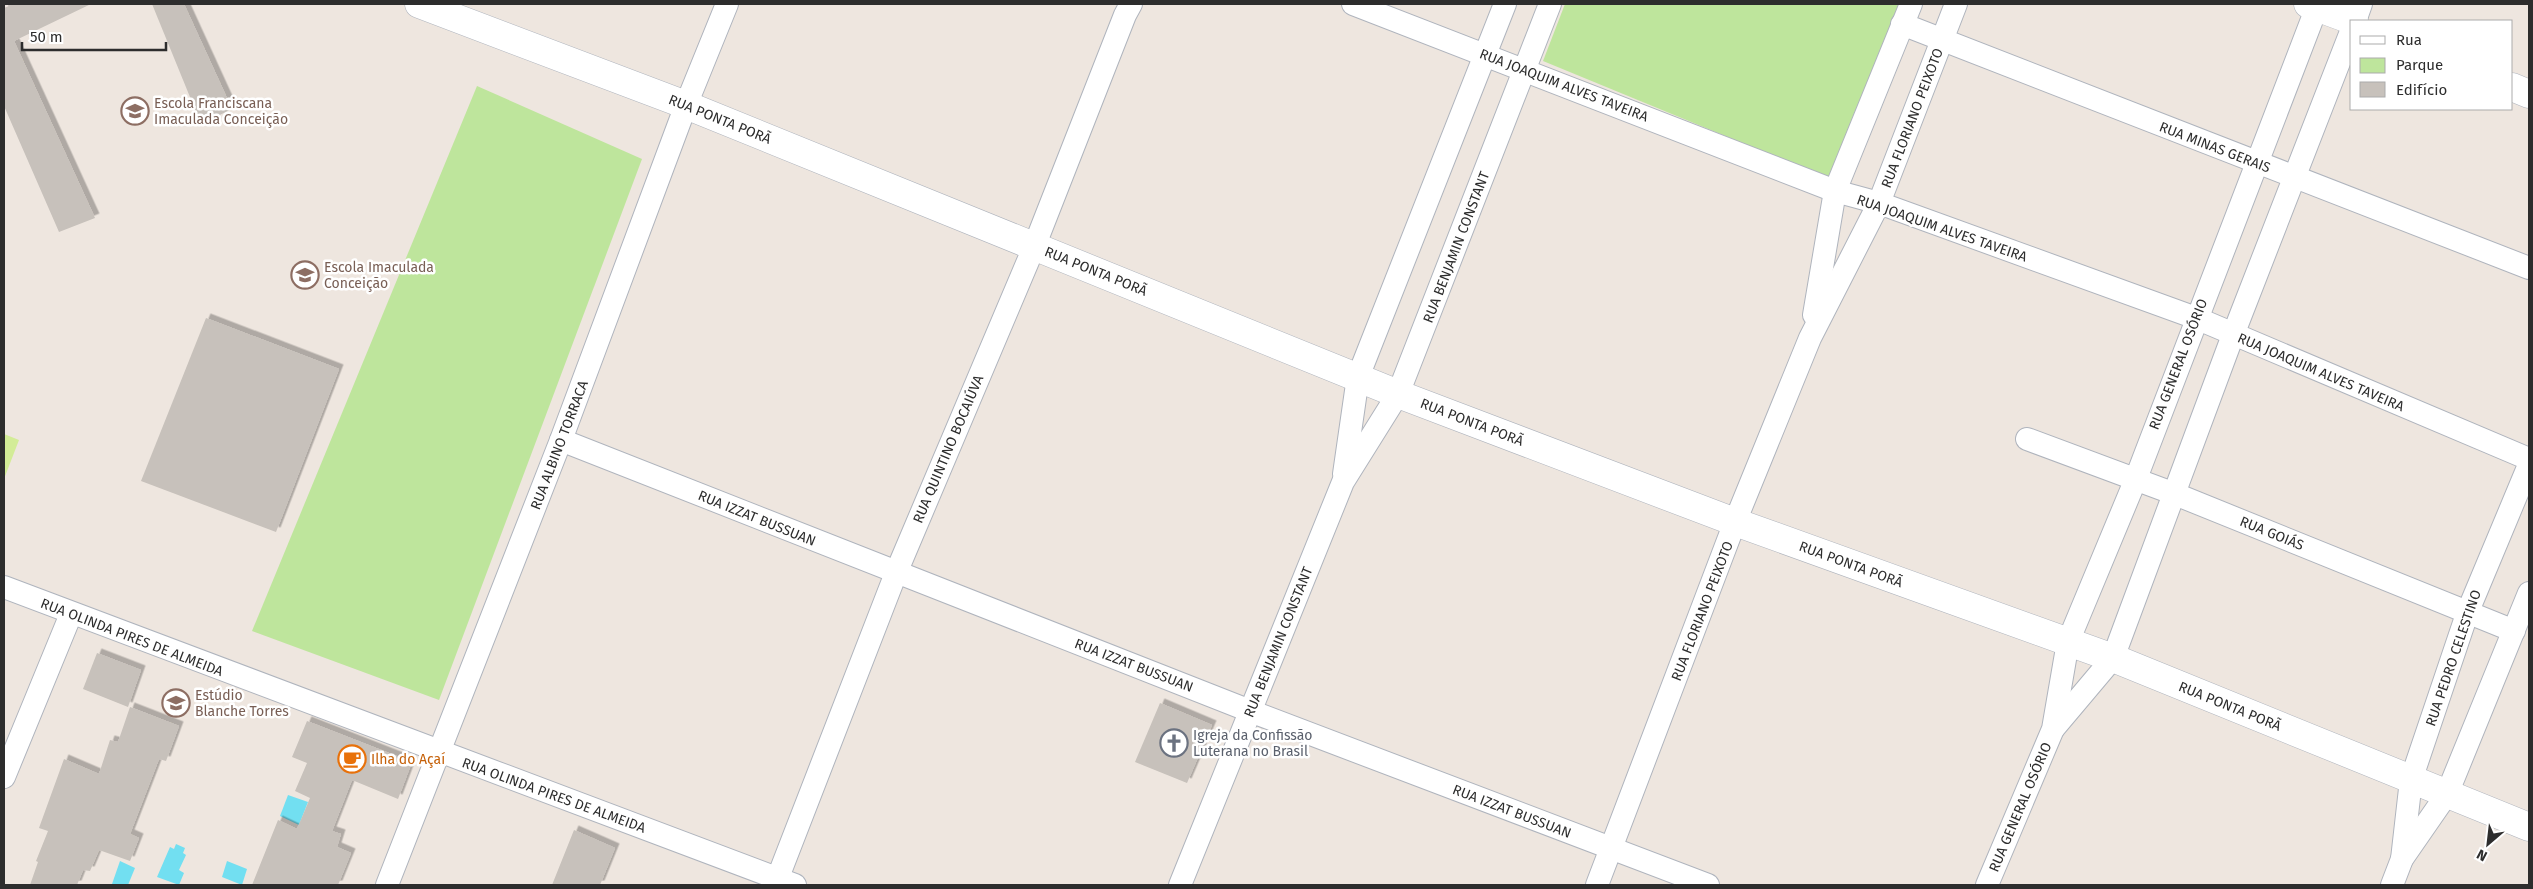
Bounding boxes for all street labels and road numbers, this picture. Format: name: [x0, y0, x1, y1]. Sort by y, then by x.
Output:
street label: RUA JOAQUIM ALVES TAVEIRA: [1477, 45, 1651, 126]
street label: RUA FLORIANO PEIXOTO: [1878, 46, 1947, 191]
street label: RUA PONTA PORÃ: [666, 91, 774, 148]
street label: RUA MINAS GERAIS: [2157, 118, 2273, 177]
street label: RUA BENJAMIN CONSTANT: [1420, 168, 1494, 325]
street label: RUA JOAQUIM ALVES TAVEIRA: [1854, 191, 2029, 266]
street label: RUA PONTA PORÃ: [1042, 243, 1150, 300]
street label: RUA GENERAL OSÓRIO: [2145, 296, 2211, 432]
street label: RUA JOAQUIM ALVES TAVEIRA: [2235, 330, 2407, 415]
street label: RUA QUINTINO BOCAIÚVA: [909, 372, 987, 526]
street label: RUA ALBINO TORRACA: [527, 378, 592, 512]
street label: RUA PONTA PORÃ: [1418, 395, 1526, 450]
street label: RUA IZZAT BUSSUAN: [695, 487, 818, 550]
street label: RUA GOIÁS: [2237, 512, 2307, 554]
street label: RUA PONTA PORÃ: [1797, 538, 1905, 591]
street label: RUA FLORIANO PEIXOTO: [1668, 539, 1737, 684]
street label: RUA BENJAMIN CONSTANT: [1240, 564, 1317, 720]
street label: RUA PEDRO CELESTINO: [2422, 588, 2485, 729]
street label: RUA OLINDA PIRES DE ALMEIDA: [38, 595, 225, 680]
street label: RUA IZZAT BUSSUAN: [1072, 635, 1196, 696]
street label: RUA PONTA PORÃ: [2176, 678, 2284, 735]
street label: RUA GENERAL OSÓRIO: [1985, 739, 2055, 875]
street label: RUA OLINDA PIRES DE ALMEIDA: [460, 754, 648, 837]
street label: RUA IZZAT BUSSUAN: [1450, 781, 1574, 842]

